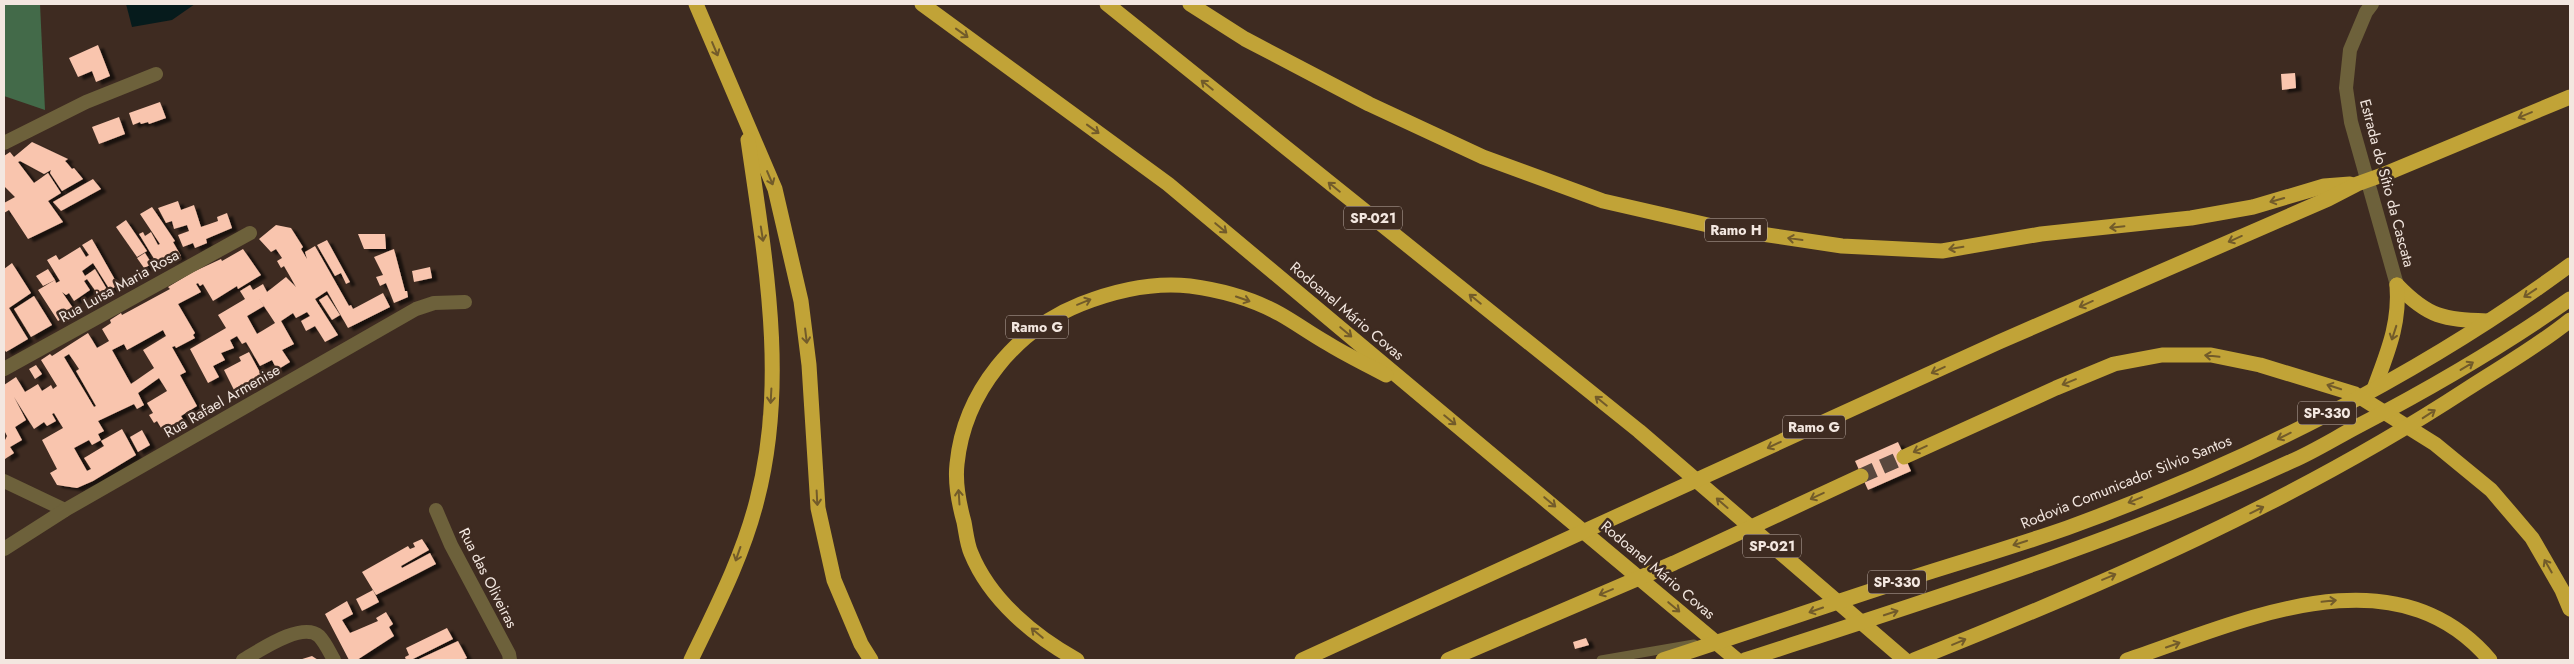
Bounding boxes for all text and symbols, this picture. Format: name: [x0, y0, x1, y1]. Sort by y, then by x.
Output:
one-way arrow: [954, 27, 968, 38]
one-way arrow: [711, 41, 720, 56]
one-way arrow: [1201, 79, 1214, 90]
street label: Estrada do Sítio da Cascata: [2354, 97, 2420, 269]
one-way arrow: [2518, 111, 2533, 121]
one-way arrow: [1086, 123, 1099, 134]
one-way arrow: [765, 170, 775, 185]
one-way arrow: [1328, 181, 1341, 192]
one-way arrow: [2270, 196, 2286, 206]
road number: SP-021: [1344, 207, 1402, 230]
road number: Ramo H: [1705, 218, 1767, 242]
one-way arrow: [2110, 222, 2126, 232]
one-way arrow: [1214, 223, 1227, 234]
one-way arrow: [757, 226, 767, 242]
one-way arrow: [1787, 234, 1803, 244]
one-way arrow: [2228, 235, 2243, 245]
street label: Rua Luisa Maria Rosa: [55, 244, 183, 328]
one-way arrow: [1949, 244, 1965, 254]
street label: Rodoanel Mário Covas: [1285, 256, 1409, 366]
one-way arrow: [2523, 288, 2537, 298]
one-way arrow: [1468, 294, 1481, 305]
one-way arrow: [1235, 295, 1250, 304]
one-way arrow: [1076, 297, 1091, 307]
one-way arrow: [2079, 300, 2094, 310]
road number: Ramo G: [1006, 316, 1068, 338]
one-way arrow: [2388, 325, 2398, 341]
one-way arrow: [801, 327, 811, 343]
one-way arrow: [1339, 327, 1352, 338]
one-way arrow: [2204, 351, 2220, 361]
street label: Rua Rafael Armenise: [160, 359, 284, 443]
one-way arrow: [2459, 360, 2473, 370]
one-way arrow: [1931, 366, 1946, 376]
one-way arrow: [2061, 379, 2076, 388]
one-way arrow: [2326, 382, 2342, 392]
one-way arrow: [767, 387, 776, 403]
one-way arrow: [1595, 395, 1608, 406]
road number: SP-330: [2298, 402, 2356, 424]
one-way arrow: [2422, 409, 2436, 419]
one-way arrow: [1444, 414, 1457, 425]
road number: Ramo G: [1783, 416, 1845, 438]
street label: Rodovia Comunicador Silvio Santos: [2017, 430, 2235, 534]
one-way arrow: [2277, 431, 2292, 441]
one-way arrow: [1767, 441, 1782, 450]
one-way arrow: [1913, 444, 1928, 454]
one-way arrow: [813, 489, 822, 505]
one-way arrow: [955, 489, 964, 505]
one-way arrow: [1810, 492, 1825, 501]
one-way arrow: [2128, 496, 2143, 506]
one-way arrow: [1543, 497, 1556, 508]
one-way arrow: [1716, 497, 1729, 508]
one-way arrow: [2249, 505, 2264, 514]
street label: Rodoanel Mário Covas: [1596, 515, 1720, 625]
street label: Rua das Oliveiras: [453, 524, 523, 632]
road number: SP-021: [1743, 534, 1801, 558]
one-way arrow: [2012, 538, 2028, 548]
one-way arrow: [733, 546, 742, 561]
one-way arrow: [2542, 559, 2552, 573]
road number: SP-330: [1868, 570, 1926, 594]
one-way arrow: [2101, 572, 2116, 582]
one-way arrow: [1598, 589, 1613, 598]
one-way arrow: [2321, 596, 2337, 606]
one-way arrow: [1668, 602, 1681, 613]
one-way arrow: [1808, 605, 1824, 615]
one-way arrow: [1883, 607, 1899, 617]
one-way arrow: [1030, 628, 1043, 639]
one-way arrow: [1951, 636, 1966, 646]
one-way arrow: [2164, 639, 2180, 649]

